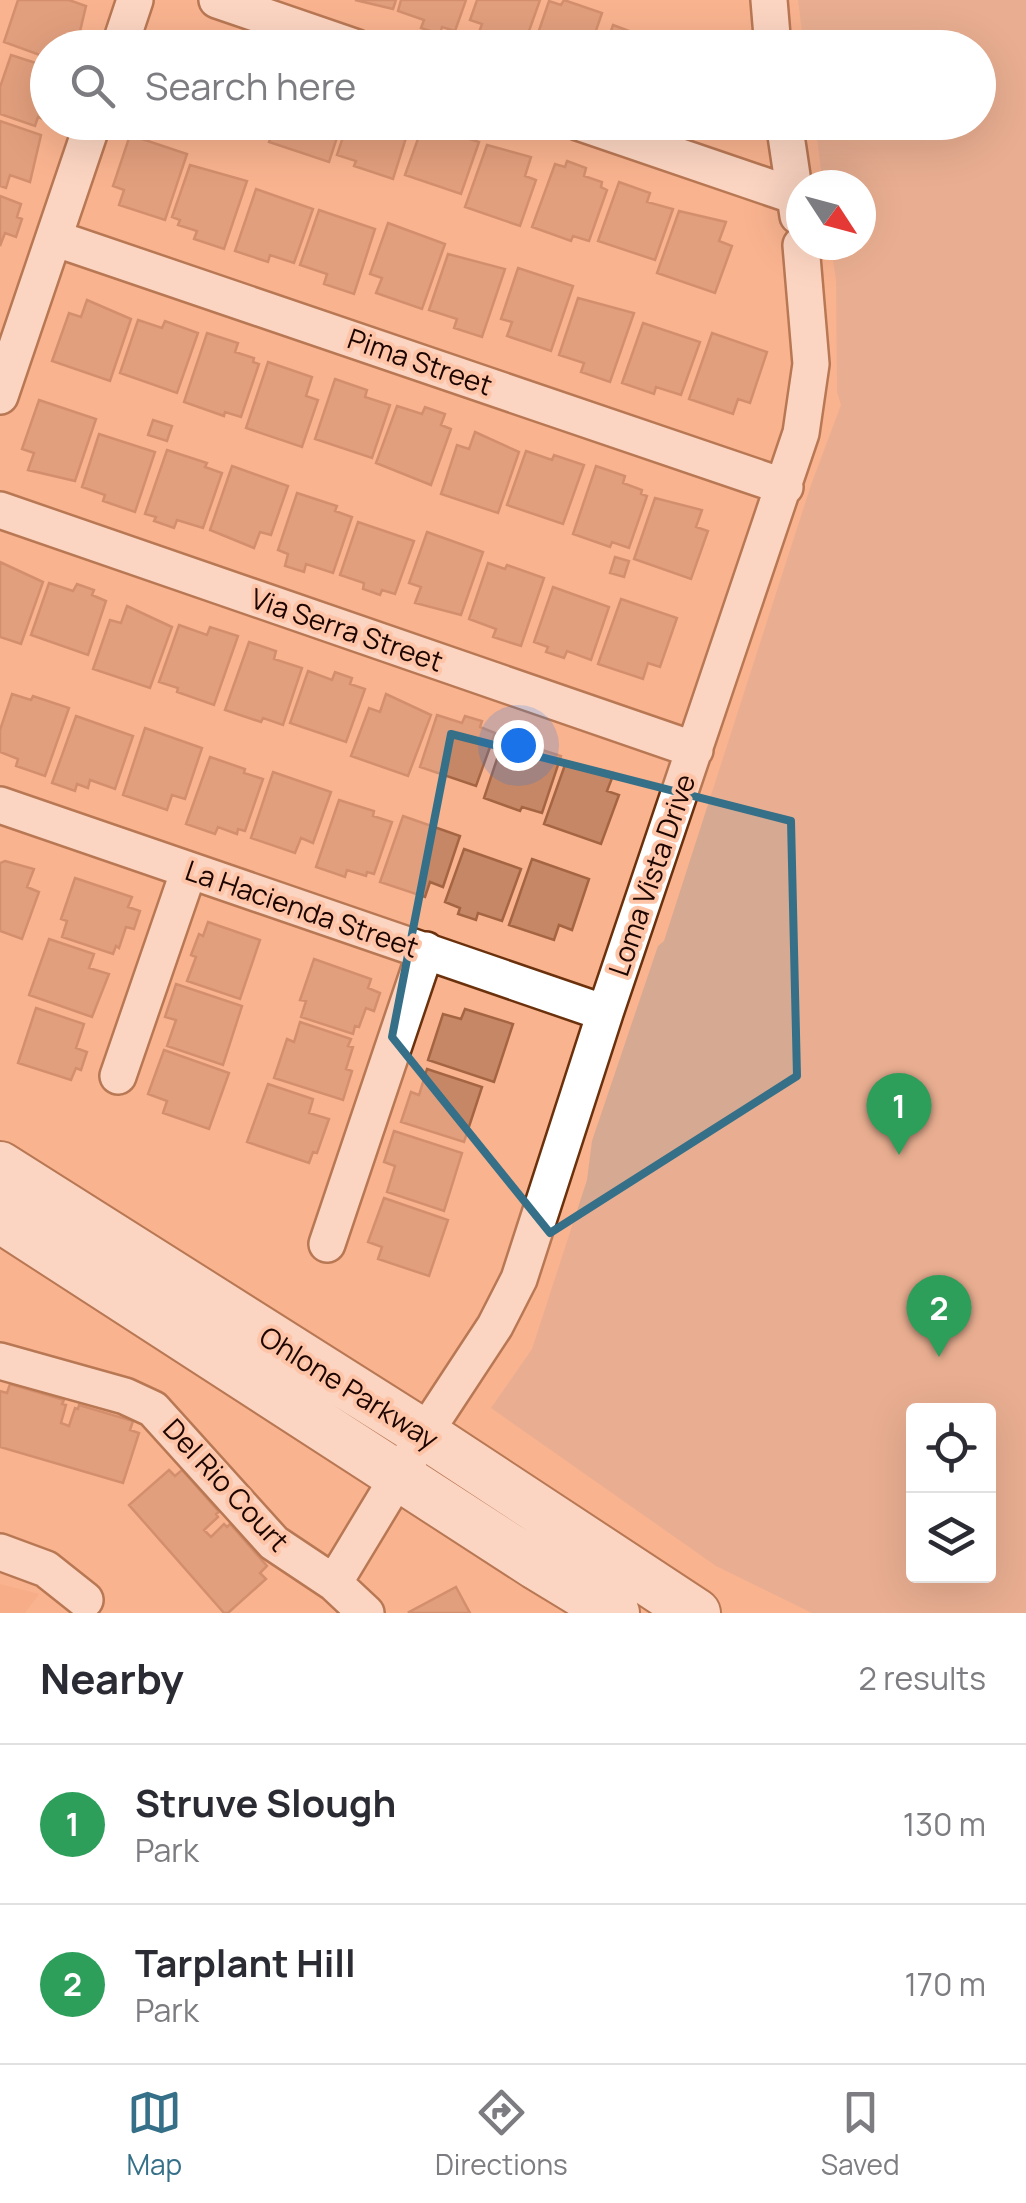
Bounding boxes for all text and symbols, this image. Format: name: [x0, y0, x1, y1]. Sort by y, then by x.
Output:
search box: [30, 30, 996, 140]
icon: search: [65, 58, 120, 113]
text: Search here: [145, 59, 356, 111]
north arrow: [786, 170, 876, 260]
street label: Pima Street: [343, 319, 498, 404]
street label: Via Serra Street: [246, 578, 448, 680]
your location: [493, 720, 544, 771]
street label: Loma Vista Drive: [599, 769, 703, 981]
street label: La Hacienda Street: [181, 850, 424, 966]
pin: 1: [866, 1072, 932, 1155]
pin: 2: [906, 1274, 972, 1357]
street label: Ohlone Parkway: [253, 1317, 446, 1458]
map controls: [906, 1403, 996, 1583]
button: locate: [906, 1403, 996, 1493]
street label: Del Rio Court: [155, 1410, 298, 1559]
button: layers: [906, 1493, 996, 1583]
text: Nearby: [40, 1649, 184, 1707]
text: 2 results: [859, 1656, 986, 1700]
text: Struve Slough: [135, 1776, 396, 1828]
text: 1: [65, 1802, 80, 1846]
text: 130 m: [903, 1802, 986, 1846]
text: Park: [135, 1828, 199, 1872]
text: Tarplant Hill: [135, 1936, 356, 1988]
text: 2: [63, 1962, 82, 2006]
text: 170 m: [904, 1962, 986, 2006]
text: Park: [135, 1988, 199, 2032]
tab: Map: [126, 2085, 182, 2183]
tab: Directions: [435, 2085, 568, 2183]
tab: Saved: [821, 2085, 900, 2183]

